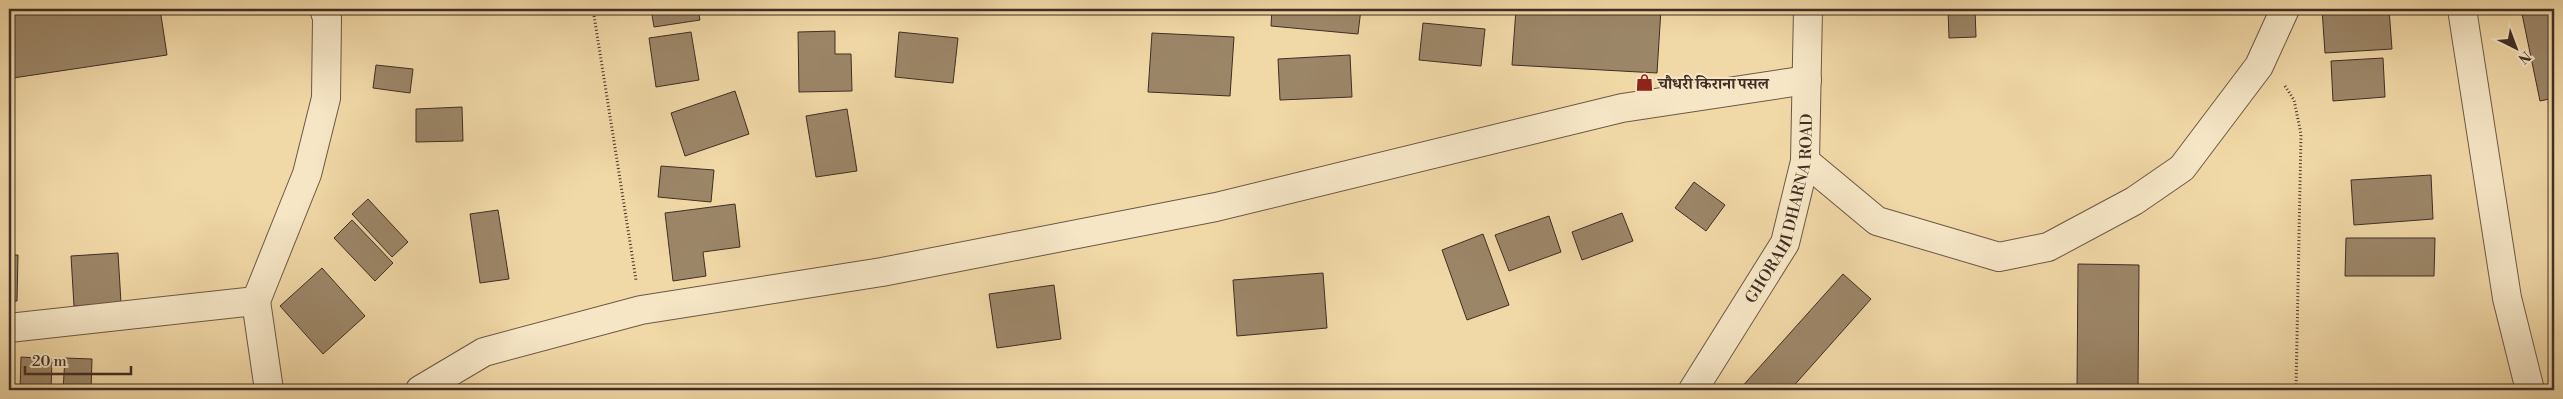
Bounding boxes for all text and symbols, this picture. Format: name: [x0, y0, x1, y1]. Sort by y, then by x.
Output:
north arrow: [2490, 22, 2540, 72]
text: N: [2514, 47, 2534, 67]
shop icon: चौधरी किराना पसल: [1634, 73, 1654, 93]
place label: चौधरी किराना पसल: [1657, 74, 1771, 94]
street label: GHORAHI DHARNA ROAD: [1741, 113, 1817, 307]
scale bar: [25, 344, 131, 376]
text: 20 m: [32, 352, 67, 371]

